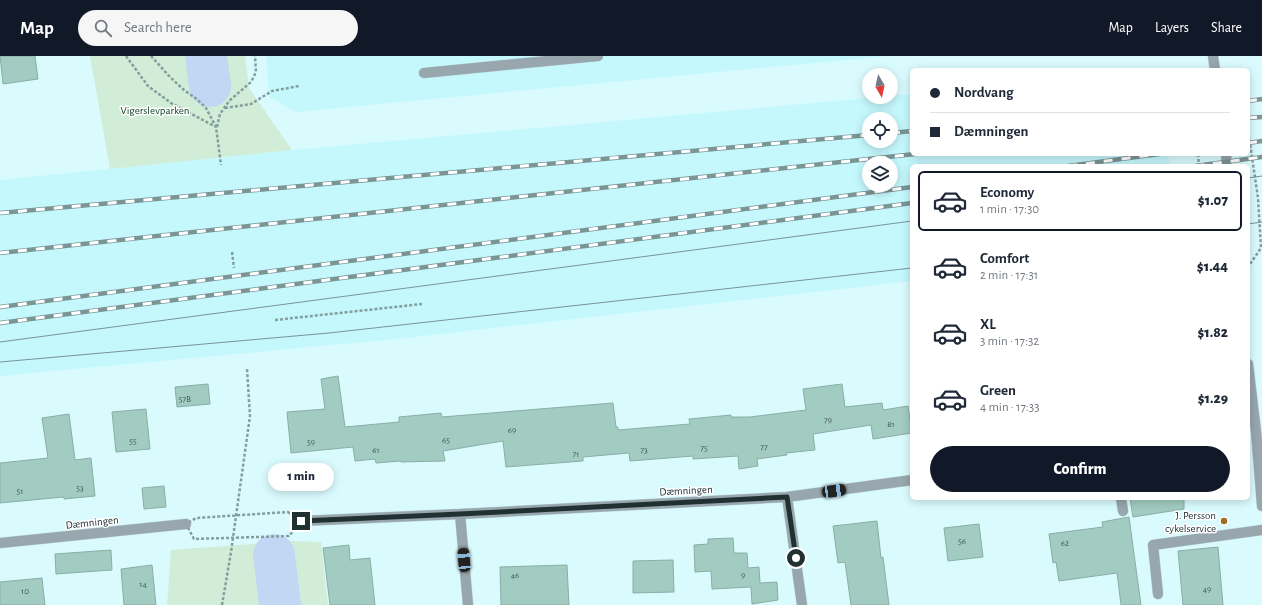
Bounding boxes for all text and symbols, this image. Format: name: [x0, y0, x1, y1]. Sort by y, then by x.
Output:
search box: [78, 10, 358, 46]
icon: search: [92, 17, 114, 39]
text: Map: [20, 19, 54, 38]
text: Search here: [124, 20, 192, 35]
text: Map: [1108, 21, 1133, 35]
text: Layers: [1155, 21, 1189, 35]
text: Share: [1211, 21, 1242, 35]
north arrow: [862, 68, 898, 104]
map controls: [862, 68, 898, 192]
text: Nordvang: [954, 85, 1014, 100]
park label: Vigerslevparken: [120, 105, 190, 116]
button: locate: [862, 112, 898, 148]
text: Dæmningen: [954, 124, 1028, 139]
button: layers: [862, 156, 898, 192]
icon: car: [932, 183, 968, 219]
text: Economy: [980, 185, 1034, 200]
text: $1.07: [1198, 193, 1228, 208]
text: 1 min · 17:30: [980, 203, 1039, 216]
icon: car: [932, 249, 968, 285]
text: Comfort: [980, 251, 1029, 266]
text: $1.44: [1197, 259, 1228, 274]
text: 2 min · 17:31: [980, 269, 1038, 282]
icon: car: [932, 315, 968, 351]
text: XL: [980, 317, 996, 332]
text: $1.82: [1197, 325, 1228, 340]
text: 3 min · 17:32: [980, 335, 1039, 348]
icon: car: [932, 381, 968, 417]
text: Green: [980, 383, 1016, 398]
text: $1.29: [1198, 391, 1228, 406]
house number: 57B: [179, 395, 191, 404]
text: 4 min · 17:33: [980, 401, 1040, 414]
house number: 79: [824, 416, 832, 425]
house number: 81: [887, 420, 895, 429]
house number: 69: [508, 426, 516, 435]
house number: 65: [442, 436, 450, 445]
house number: 55: [129, 437, 137, 446]
house number: 59: [307, 438, 315, 447]
house number: 77: [760, 443, 768, 452]
house number: 75: [700, 444, 708, 453]
house number: 61: [372, 446, 380, 455]
house number: 73: [640, 446, 648, 455]
button: Confirm: [930, 446, 1230, 492]
house number: 71: [573, 450, 579, 459]
callout: 1 min: [268, 463, 334, 491]
text: 1 min: [287, 470, 315, 483]
car: [821, 483, 847, 499]
house number: 53: [76, 484, 84, 493]
street label: Dæmningen: [659, 484, 713, 497]
house number: 51: [17, 487, 23, 496]
place label: J. Persson cykelservice: [1165, 510, 1216, 534]
route end: [292, 512, 310, 530]
street label: Dæmningen: [65, 514, 119, 531]
marker: J. Persson cykelservice: [1219, 516, 1229, 526]
house number: 56: [958, 537, 966, 546]
house number: 62: [1061, 539, 1069, 548]
car: [457, 548, 471, 572]
route start: [787, 549, 805, 567]
house number: 46: [511, 571, 519, 580]
house number: 9: [741, 571, 745, 580]
house number: 14: [139, 580, 147, 589]
house number: 49: [1203, 585, 1211, 594]
house number: 10: [21, 587, 29, 596]

